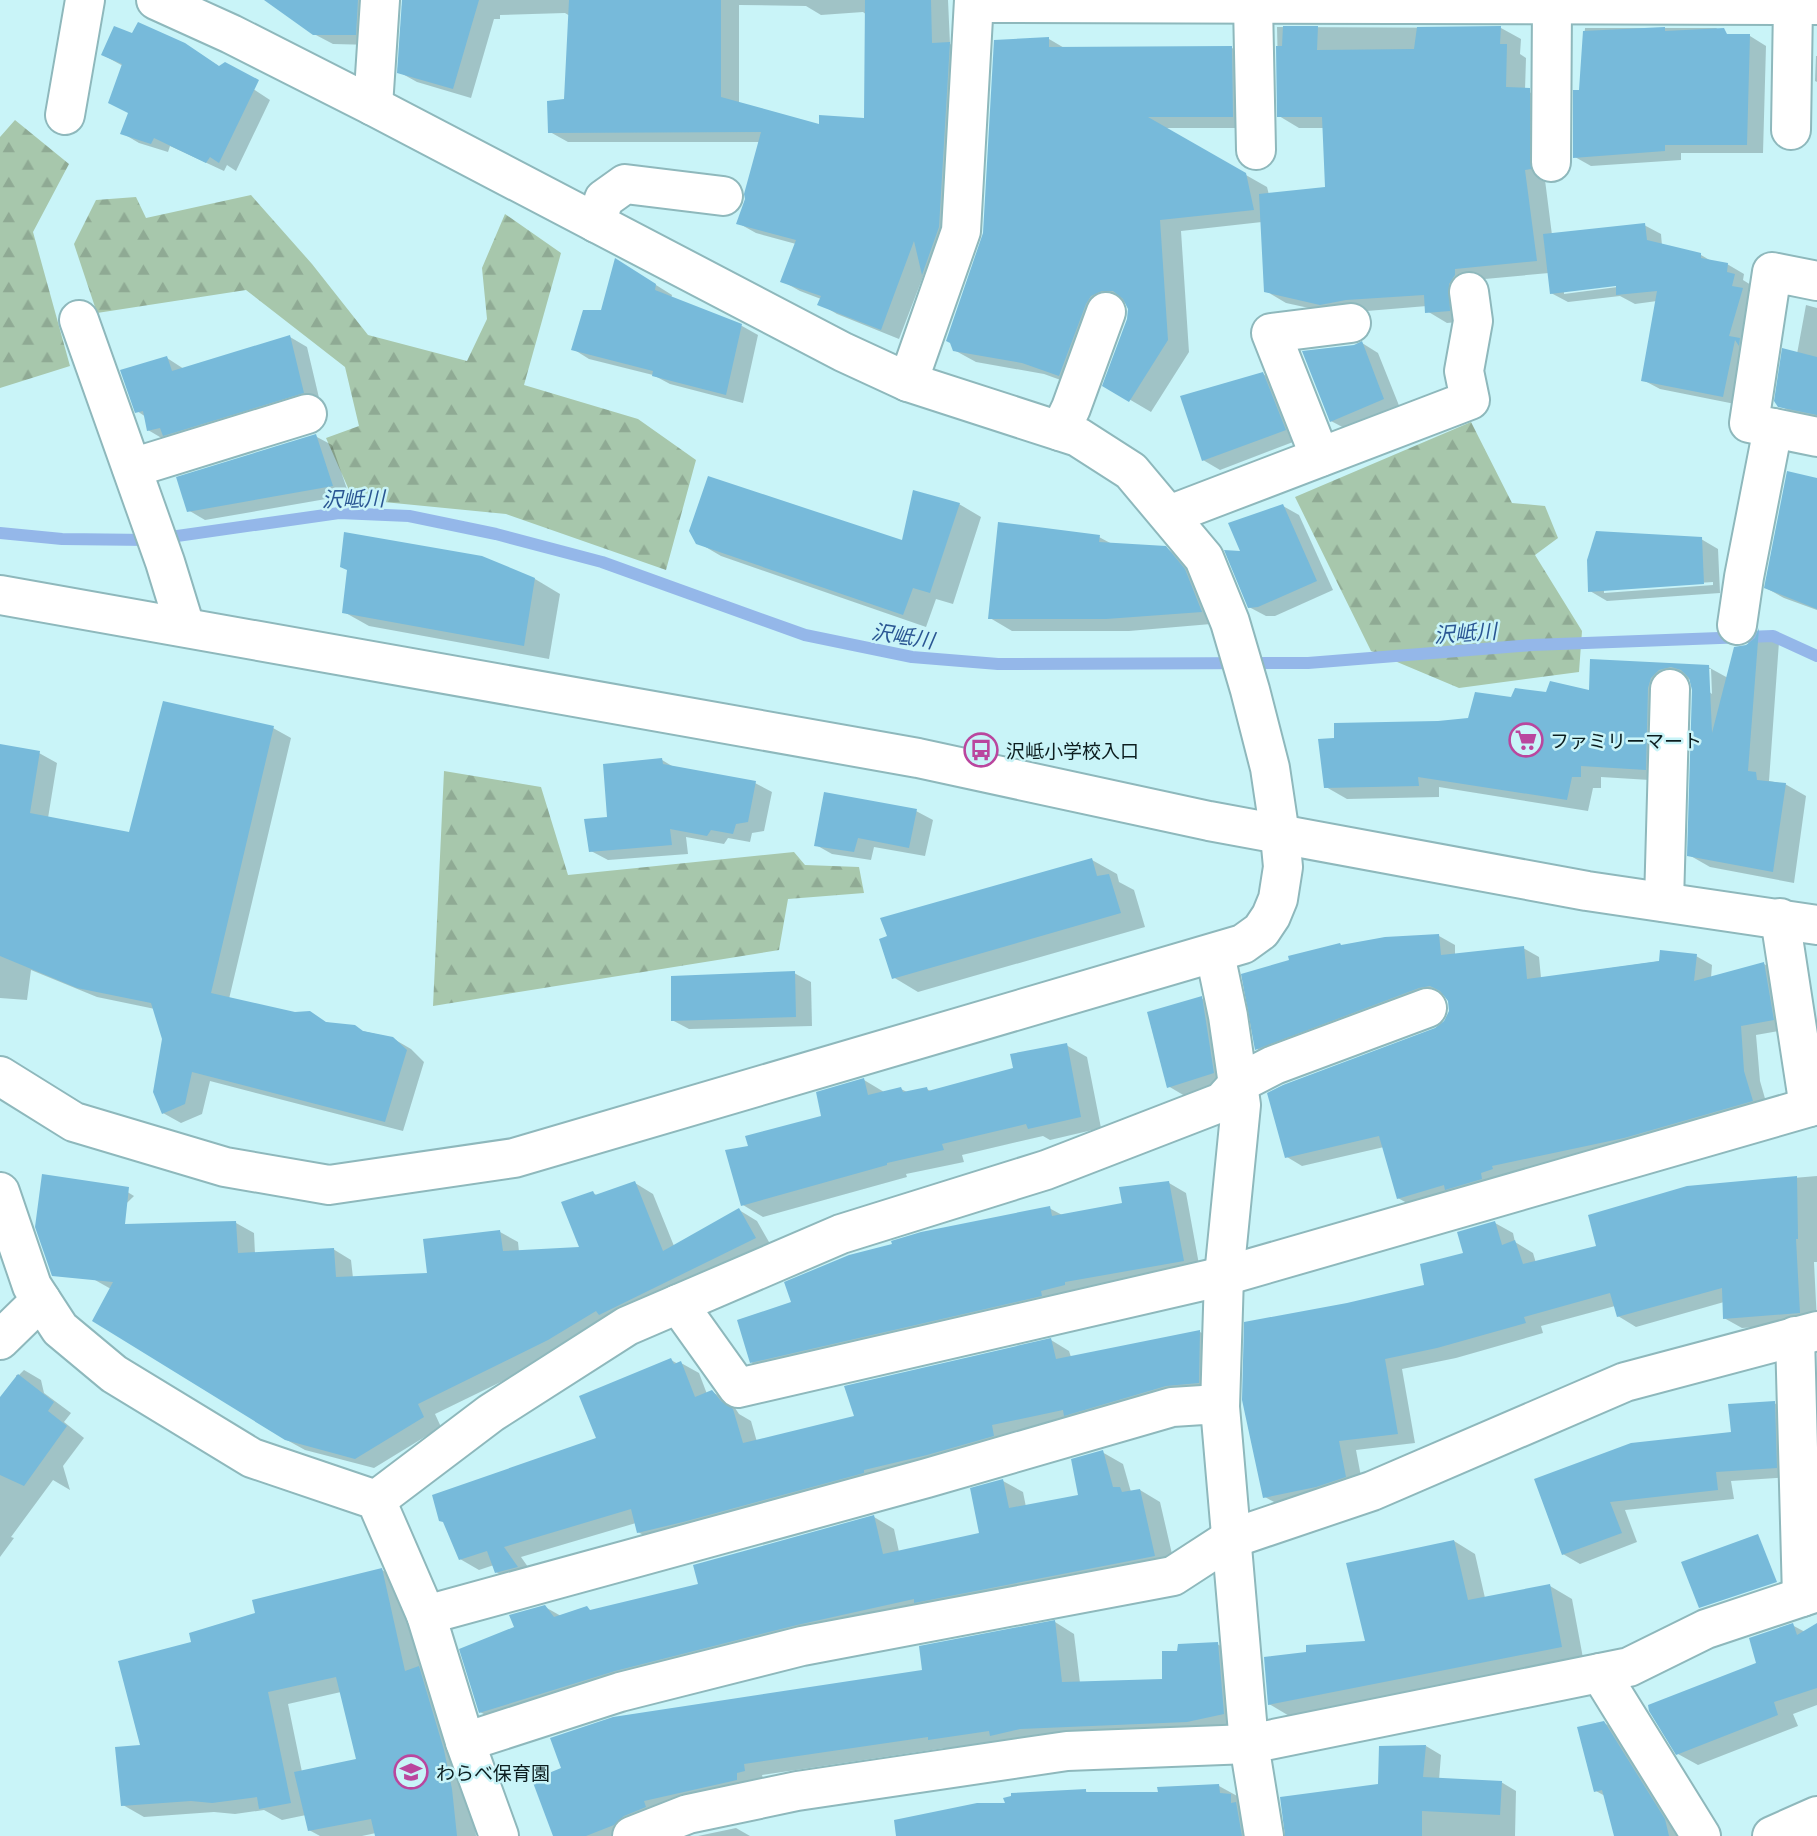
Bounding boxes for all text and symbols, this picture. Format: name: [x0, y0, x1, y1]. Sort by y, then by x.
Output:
water label: 沢岻川: [321, 481, 387, 513]
water label: 沢岻川: [1432, 613, 1499, 649]
water label: 沢岻川: [869, 614, 939, 655]
supermarket icon: ファミリーマート: [1507, 721, 1545, 759]
place label: ファミリーマート: [1550, 726, 1702, 754]
bus stop icon: 沢岻小学校入口: [962, 731, 1000, 769]
place label: 沢岻小学校入口: [1006, 736, 1139, 764]
school or university icon: わらべ保育園: [392, 1753, 430, 1791]
place label: わらべ保育園: [436, 1758, 550, 1786]

